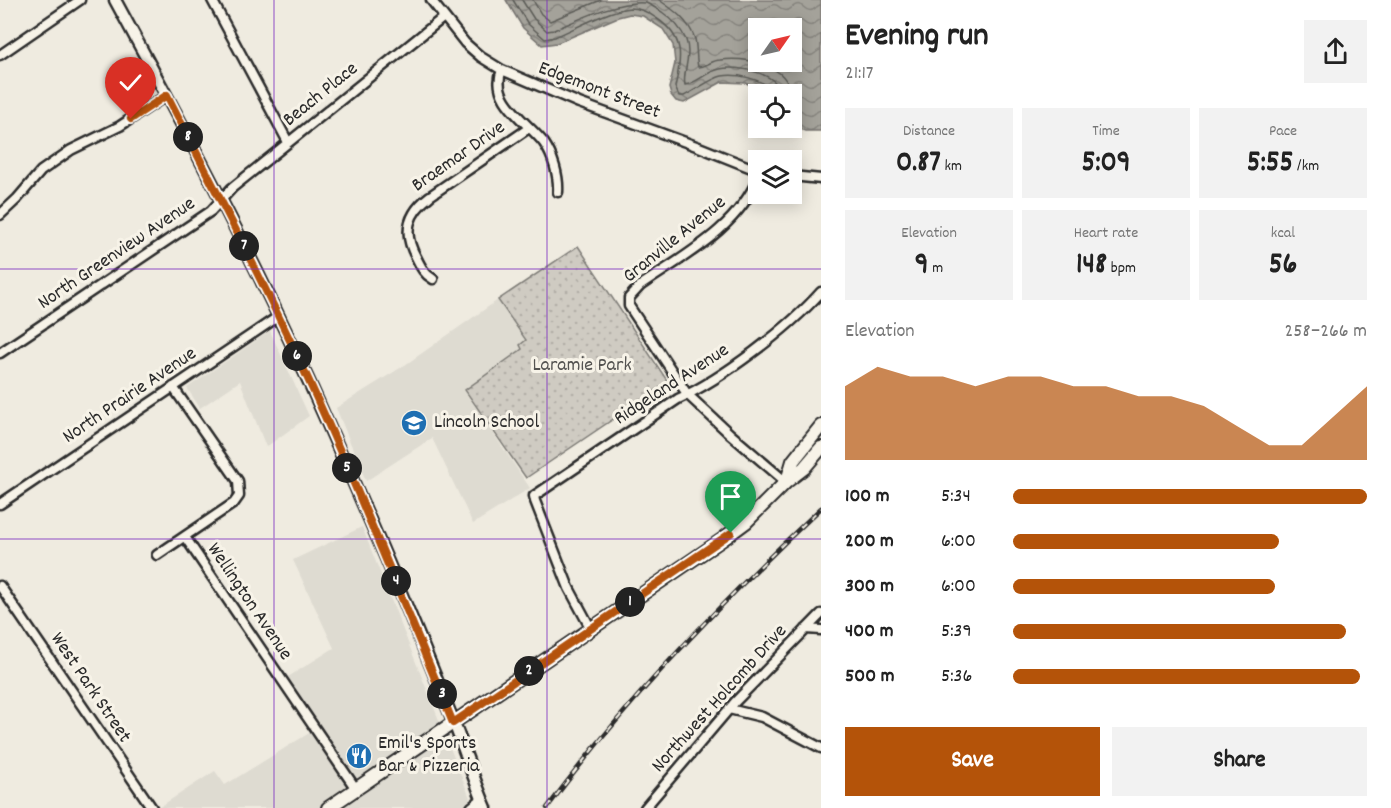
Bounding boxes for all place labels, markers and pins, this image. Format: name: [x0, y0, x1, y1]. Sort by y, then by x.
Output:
pin: [105, 57, 156, 119]
pin: 8: [173, 122, 203, 152]
pin: 7: [229, 231, 259, 261]
pin: 6: [282, 341, 312, 371]
school or university icon: Lincoln School: [399, 408, 429, 438]
place label: Lincoln School: [434, 409, 539, 437]
pin: 5: [332, 453, 362, 483]
pin: [705, 471, 756, 533]
pin: 4: [381, 566, 411, 596]
pin: 1: [615, 587, 645, 617]
pin: 2: [514, 656, 544, 686]
pin: 3: [427, 679, 457, 709]
place label: Emil's Sports Bar & Pizzeria: [378, 730, 480, 781]
restaurant icon: Emil's Sports Bar & Pizzeria: [344, 741, 374, 771]

